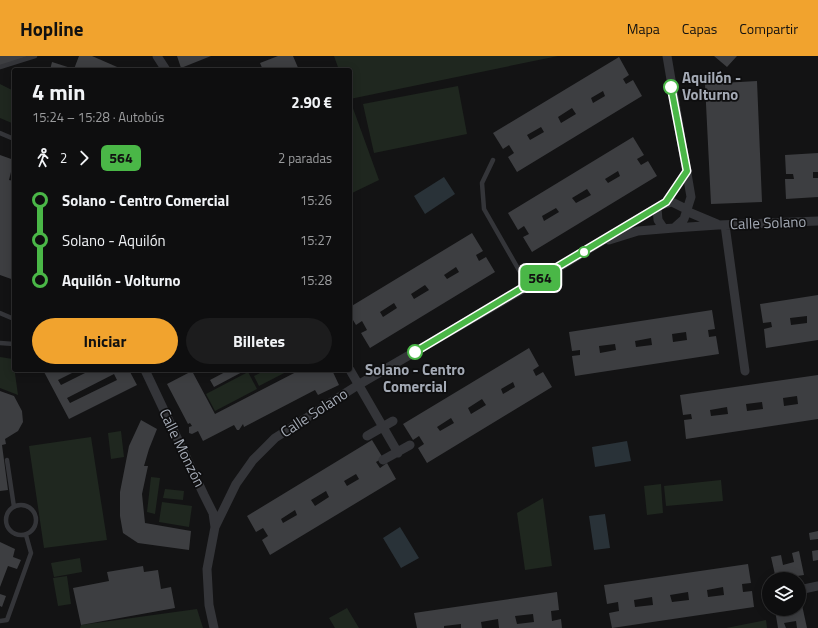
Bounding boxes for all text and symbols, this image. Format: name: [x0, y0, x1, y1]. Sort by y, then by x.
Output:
text: Hopline: [20, 14, 83, 43]
text: Mapa: [627, 18, 660, 39]
text: Capas: [682, 18, 717, 39]
text: Compartir: [739, 18, 798, 39]
place label: Aquilón - Volturno: [682, 66, 741, 106]
text: 4 min: [32, 75, 85, 109]
marker: Aquilón - Volturno: [663, 79, 679, 95]
text: 2.90 €: [291, 91, 332, 114]
text: 15:24 – 15:28 · Autobús: [32, 107, 164, 127]
icon: walk: [32, 147, 54, 169]
icon: forward: [73, 147, 95, 169]
text: 564: [109, 147, 133, 168]
text: 2: [60, 148, 67, 168]
text: 2 paradas: [278, 148, 332, 168]
text: Solano - Centro Comercial: [62, 189, 229, 212]
text: 15:26: [300, 190, 332, 210]
street label: Calle Solano: [729, 210, 807, 235]
text: Solano - Aquilón: [62, 229, 166, 252]
text: 15:27: [300, 230, 332, 250]
unlabelled marker: [578, 246, 590, 258]
line badge: 564: [517, 265, 563, 291]
text: 564: [528, 267, 552, 288]
text: Aquilón - Volturno: [62, 269, 181, 292]
text: 15:28: [300, 270, 332, 290]
button: Iniciar: [32, 318, 178, 364]
button: Billetes: [186, 318, 332, 364]
marker: Solano - Centro Comercial: [407, 344, 423, 360]
place label: Solano - Centro Comercial: [365, 358, 465, 398]
street label: Calle Solano: [275, 382, 352, 443]
street label: Calle Monzón: [154, 405, 211, 491]
map controls: [762, 572, 806, 616]
button: layers: [762, 572, 806, 616]

